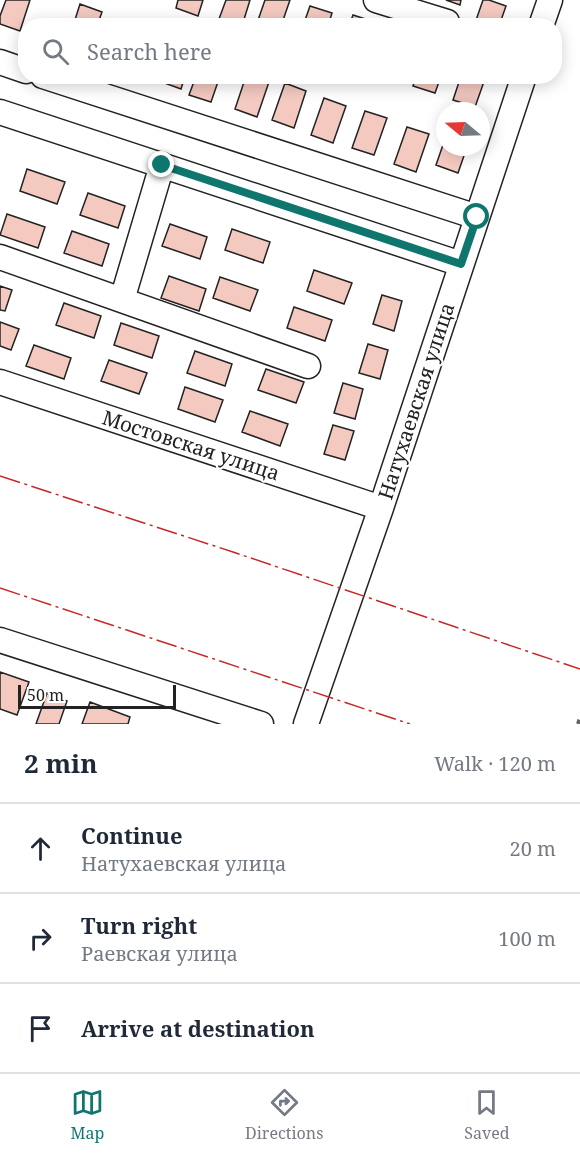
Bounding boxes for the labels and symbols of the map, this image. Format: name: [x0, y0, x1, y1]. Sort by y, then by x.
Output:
north arrow: [436, 102, 490, 156]
route end: [148, 151, 174, 177]
route start: [463, 203, 489, 229]
street label: Натухаевская улица: [371, 299, 461, 503]
street label: Мостовская улица: [99, 404, 283, 486]
scale bar: [18, 682, 176, 710]

